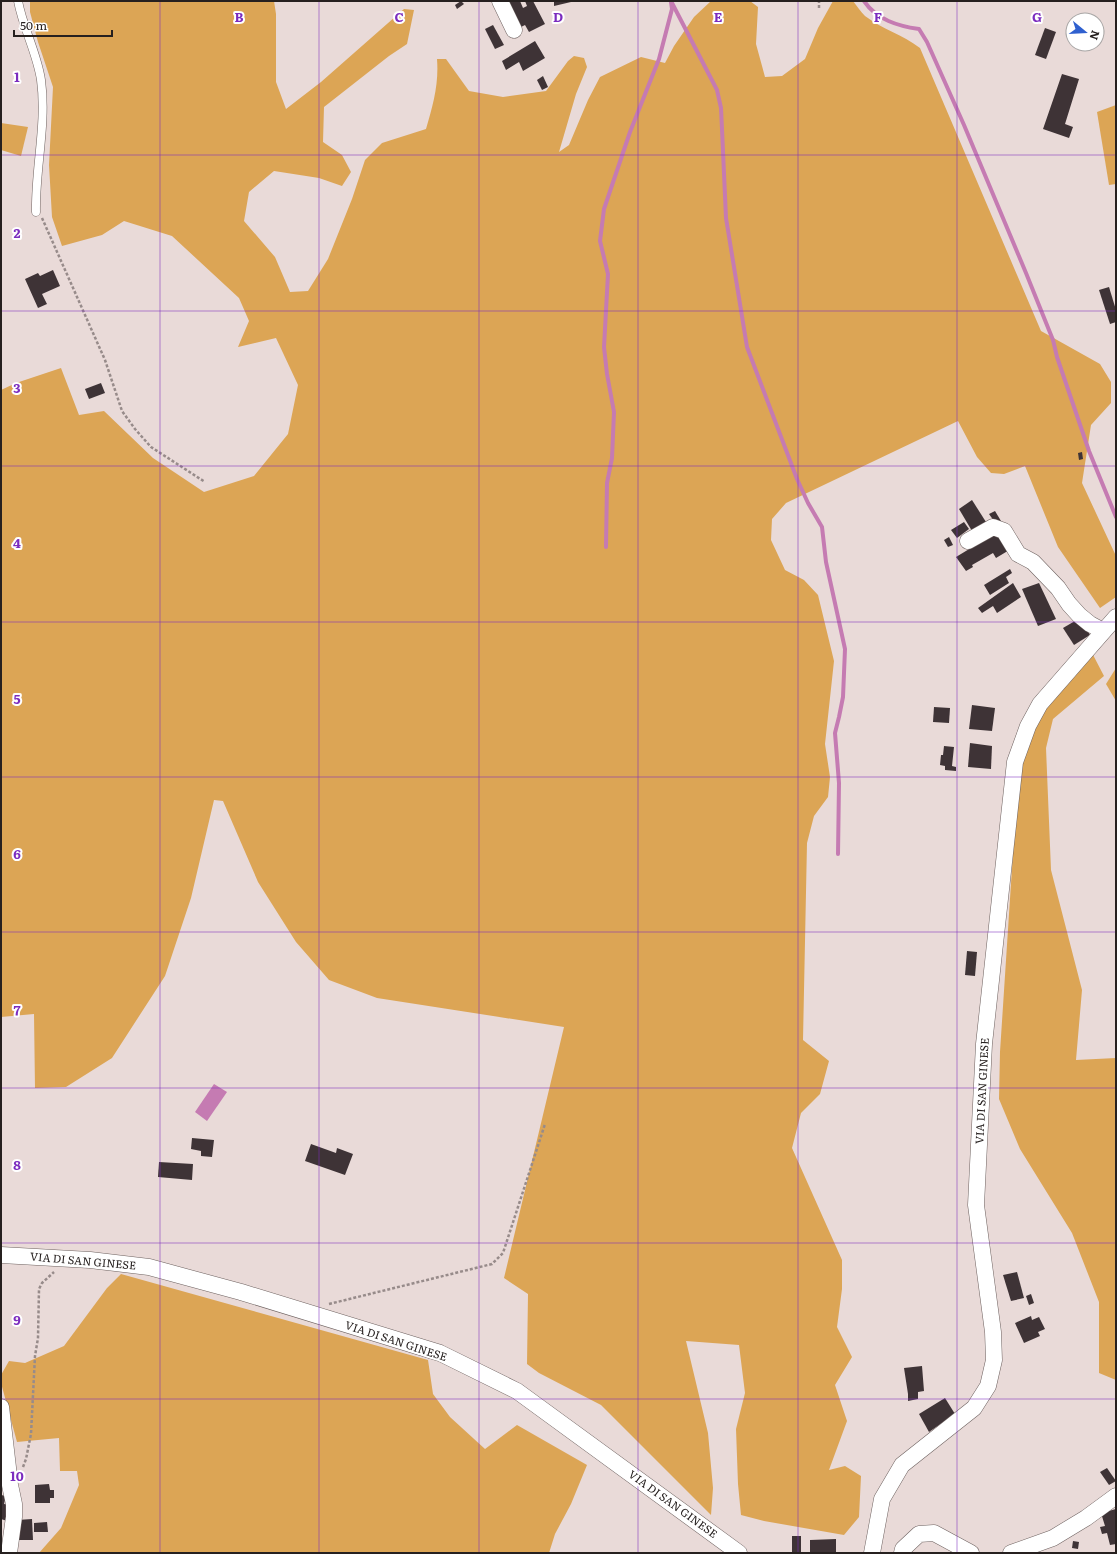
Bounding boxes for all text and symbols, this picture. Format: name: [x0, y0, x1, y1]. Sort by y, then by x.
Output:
text: B: [235, 7, 244, 26]
text: C: [394, 7, 404, 26]
text: D: [553, 7, 563, 26]
text: E: [714, 7, 723, 26]
text: F: [874, 7, 882, 26]
text: G: [1032, 7, 1042, 26]
scale bar: [14, 12, 112, 38]
north arrow: [1065, 12, 1105, 52]
text: 50 m: [20, 16, 47, 34]
text: N: [1086, 29, 1104, 42]
text: 1: [14, 67, 20, 86]
text: 2: [14, 223, 21, 242]
text: 3: [13, 378, 21, 397]
text: 4: [13, 533, 21, 552]
text: 5: [13, 689, 21, 708]
text: 6: [13, 844, 21, 863]
text: 7: [13, 1000, 21, 1019]
street label: VIA DI SAN GINESE: [970, 1037, 992, 1144]
text: 8: [13, 1155, 21, 1174]
street label: VIA DI SAN GINESE: [29, 1247, 137, 1273]
text: 9: [13, 1310, 21, 1329]
street label: VIA DI SAN GINESE: [343, 1316, 449, 1364]
street label: VIA DI SAN GINESE: [626, 1465, 721, 1541]
text: 10: [10, 1466, 24, 1485]

